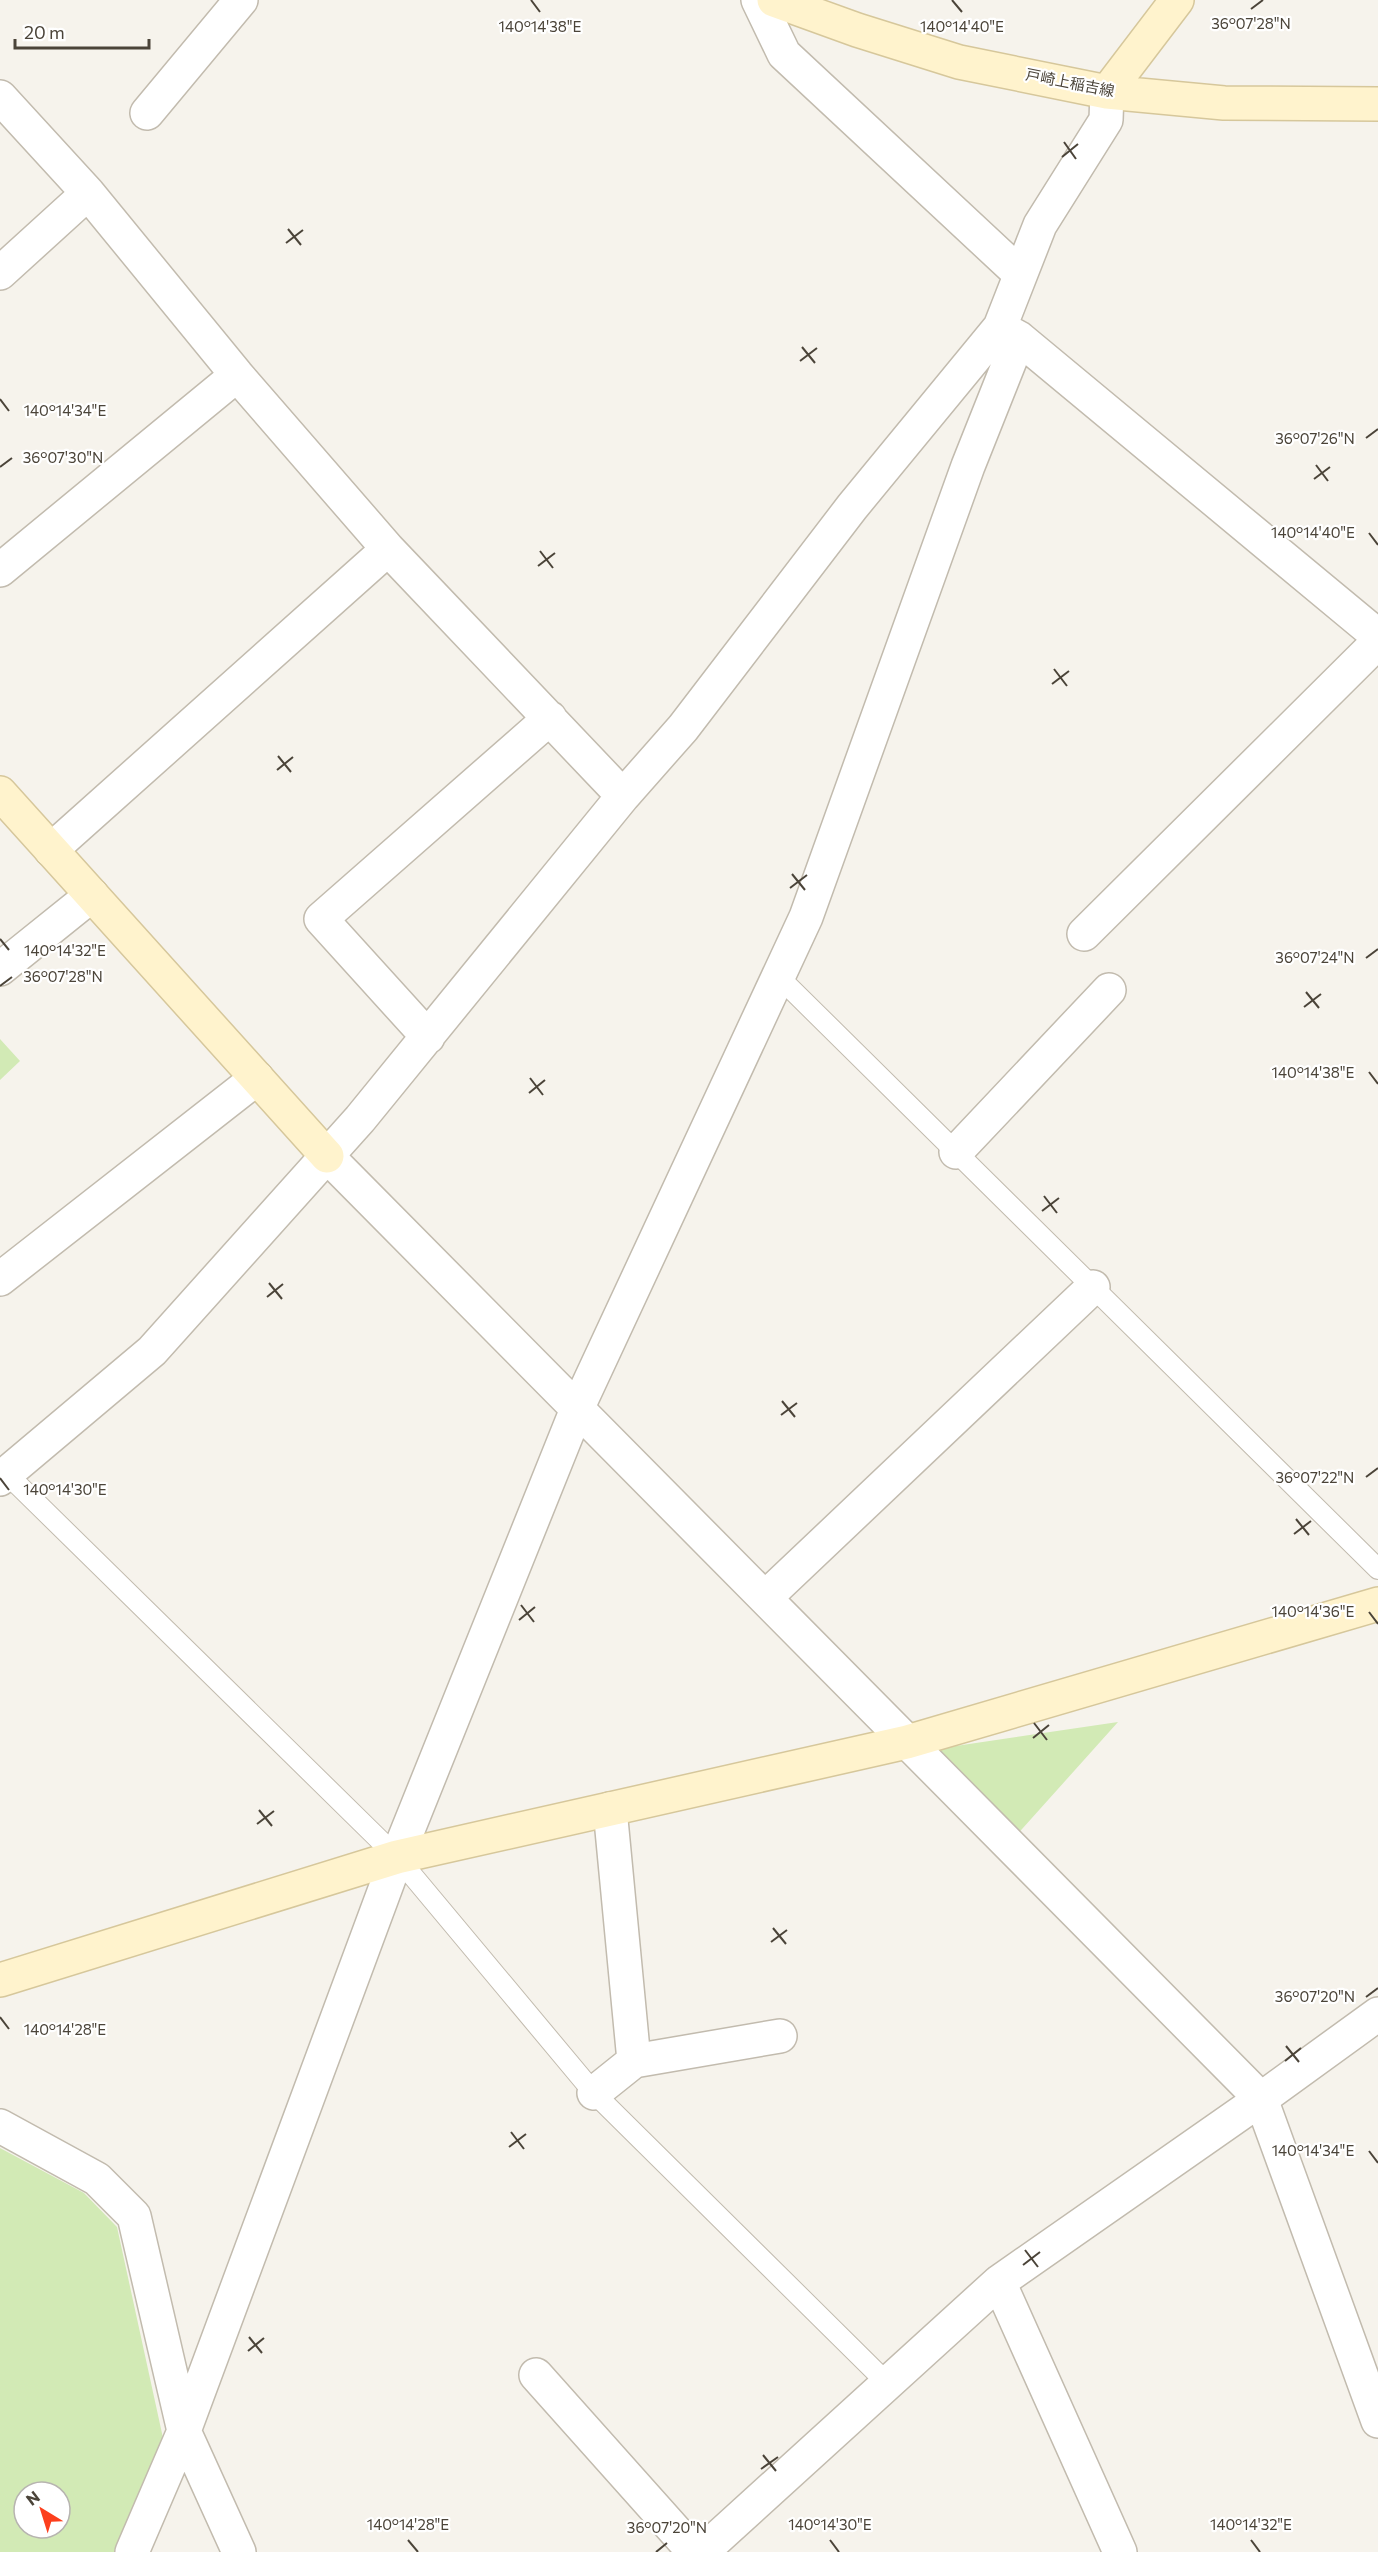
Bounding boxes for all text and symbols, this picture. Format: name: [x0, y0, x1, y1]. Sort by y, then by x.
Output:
scale bar: [15, 12, 148, 50]
text: 36°07'28"N: [1211, 14, 1291, 32]
text: 140°14'38"E: [499, 17, 581, 35]
text: 140°14'40"E: [920, 17, 1004, 35]
text: 20 m: [24, 21, 65, 43]
street label: 戸崎上稲吉線: [1024, 65, 1116, 99]
text: 140°14'34"E: [24, 401, 106, 419]
text: 36°07'26"N: [1275, 429, 1355, 447]
text: 36°07'30"N: [23, 448, 103, 466]
text: 140°14'40"E: [1271, 523, 1355, 541]
text: 140°14'32"E: [24, 941, 106, 959]
text: 36°07'24"N: [1275, 948, 1355, 966]
text: 36°07'28"N: [23, 967, 103, 985]
text: 140°14'38"E: [1272, 1063, 1354, 1081]
text: 36°07'22"N: [1276, 1468, 1354, 1486]
text: 140°14'30"E: [23, 1480, 107, 1498]
text: 140°14'36"E: [1272, 1602, 1354, 1620]
text: 36°07'20"N: [1275, 1987, 1355, 2005]
text: 140°14'28"E: [24, 2020, 106, 2038]
text: 140°14'34"E: [1272, 2141, 1354, 2159]
north arrow: [12, 2480, 72, 2540]
text: N: [22, 2487, 43, 2509]
text: 140°14'28"E: [367, 2515, 449, 2533]
text: 140°14'30"E: [788, 2515, 872, 2533]
text: 140°14'32"E: [1210, 2515, 1292, 2533]
text: 36°07'20"N: [627, 2518, 707, 2536]

